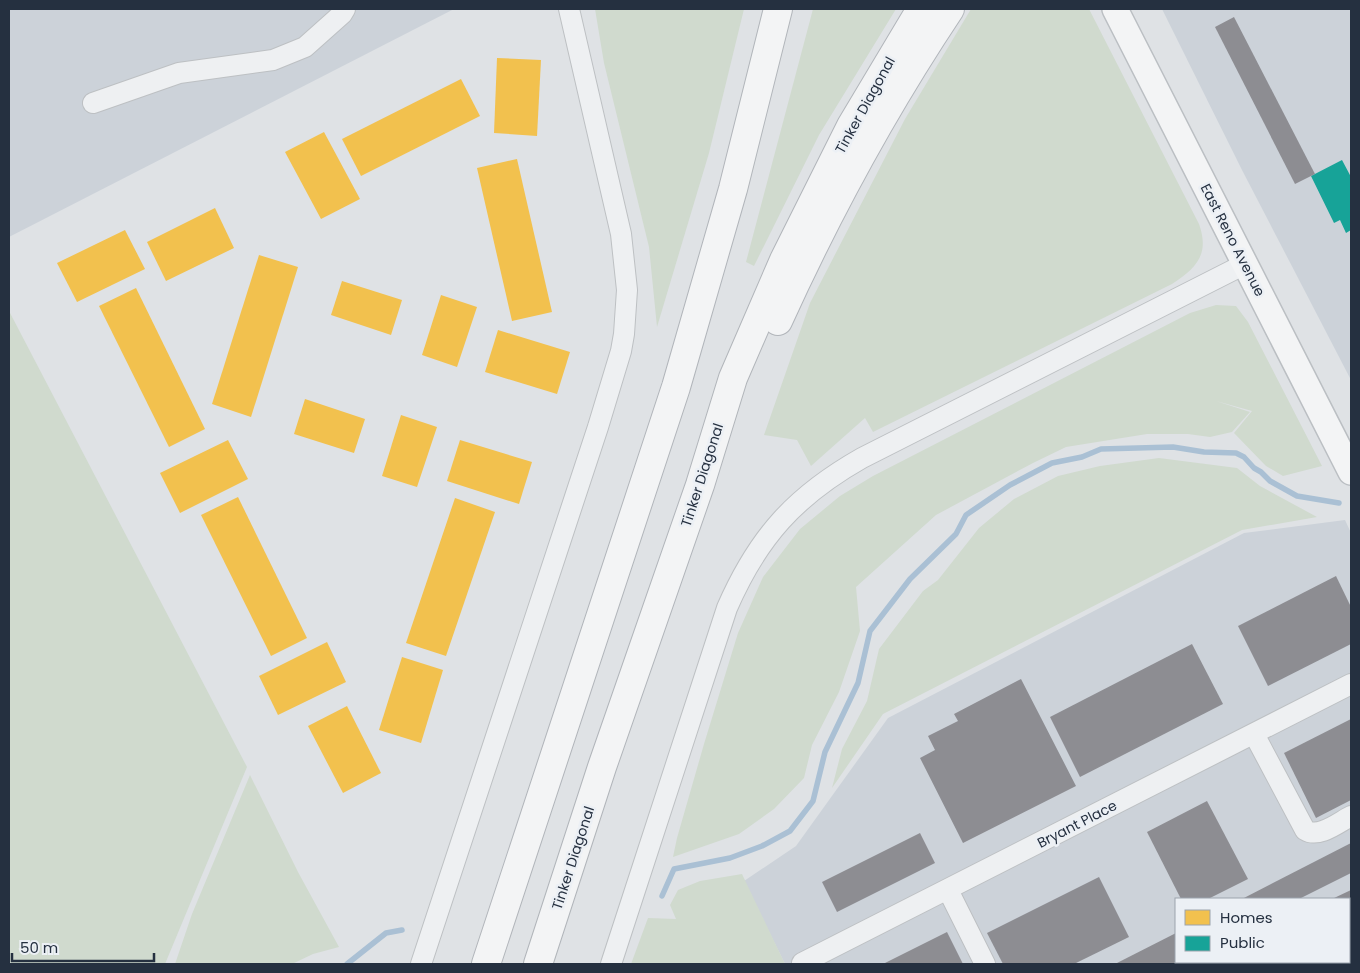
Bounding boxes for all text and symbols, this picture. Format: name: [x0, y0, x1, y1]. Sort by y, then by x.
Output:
street label: Tinker Diagonal: [830, 53, 900, 157]
street label: East Reno Avenue: [1196, 180, 1270, 300]
street label: Tinker Diagonal: [676, 421, 728, 529]
street label: Bryant Place: [1034, 795, 1121, 853]
street label: Tinker Diagonal: [547, 804, 599, 912]
legend: [1175, 898, 1350, 963]
text: Homes: [1220, 907, 1273, 928]
scale bar: [12, 930, 155, 962]
text: Public: [1220, 932, 1265, 953]
text: 50 m: [20, 937, 58, 958]

